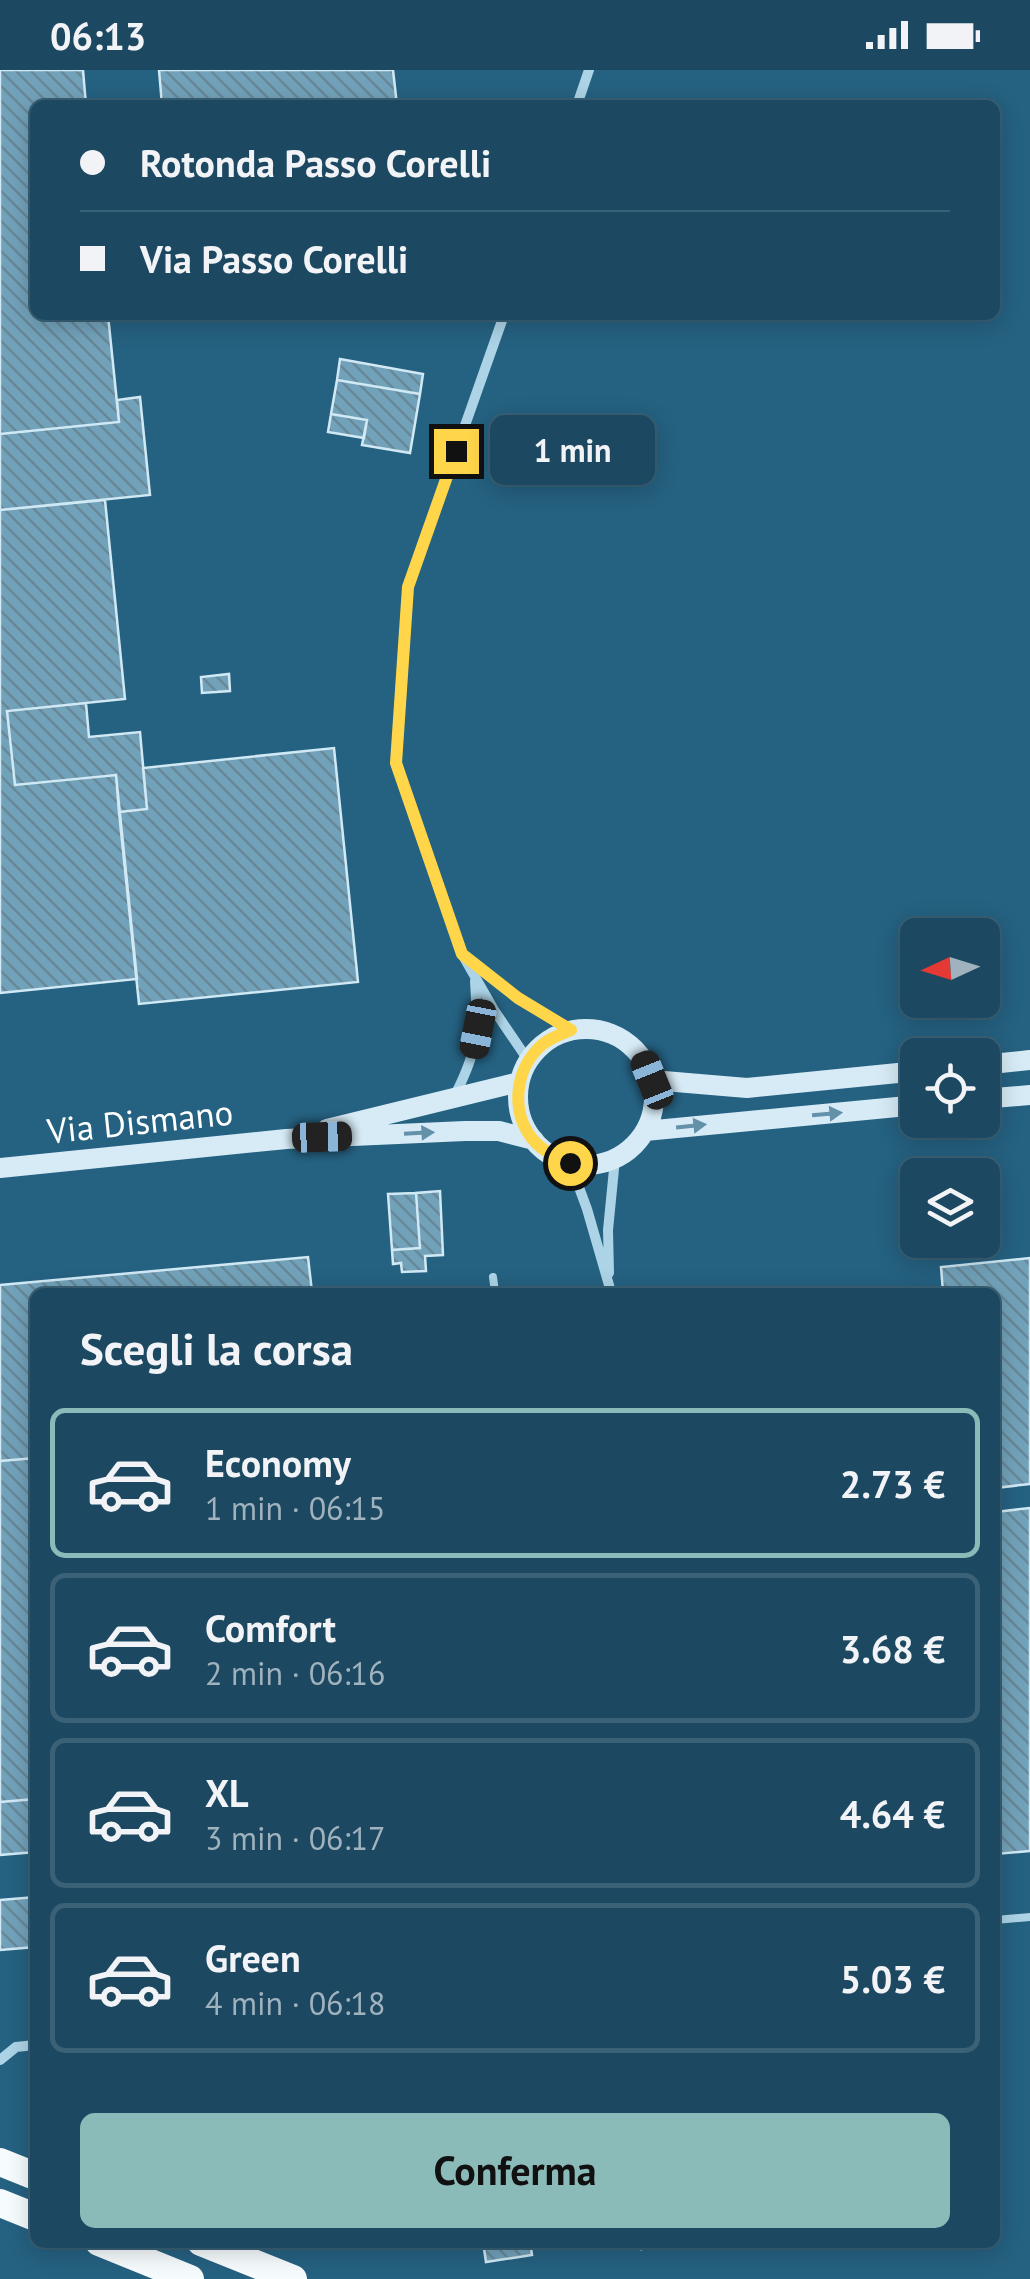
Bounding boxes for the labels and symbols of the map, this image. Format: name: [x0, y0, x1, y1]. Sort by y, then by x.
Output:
callout: 1 min: [491, 416, 656, 486]
route end: [434, 429, 479, 474]
north arrow: [900, 918, 1000, 1018]
car: [458, 997, 498, 1061]
car: [627, 1047, 677, 1113]
street label: Via Dismano: [44, 1088, 235, 1154]
one-way arrow: [812, 1105, 844, 1121]
one-way arrow: [675, 1118, 707, 1134]
car: [291, 1121, 353, 1153]
one-way arrow: [403, 1125, 435, 1141]
route start: [548, 1141, 593, 1186]

